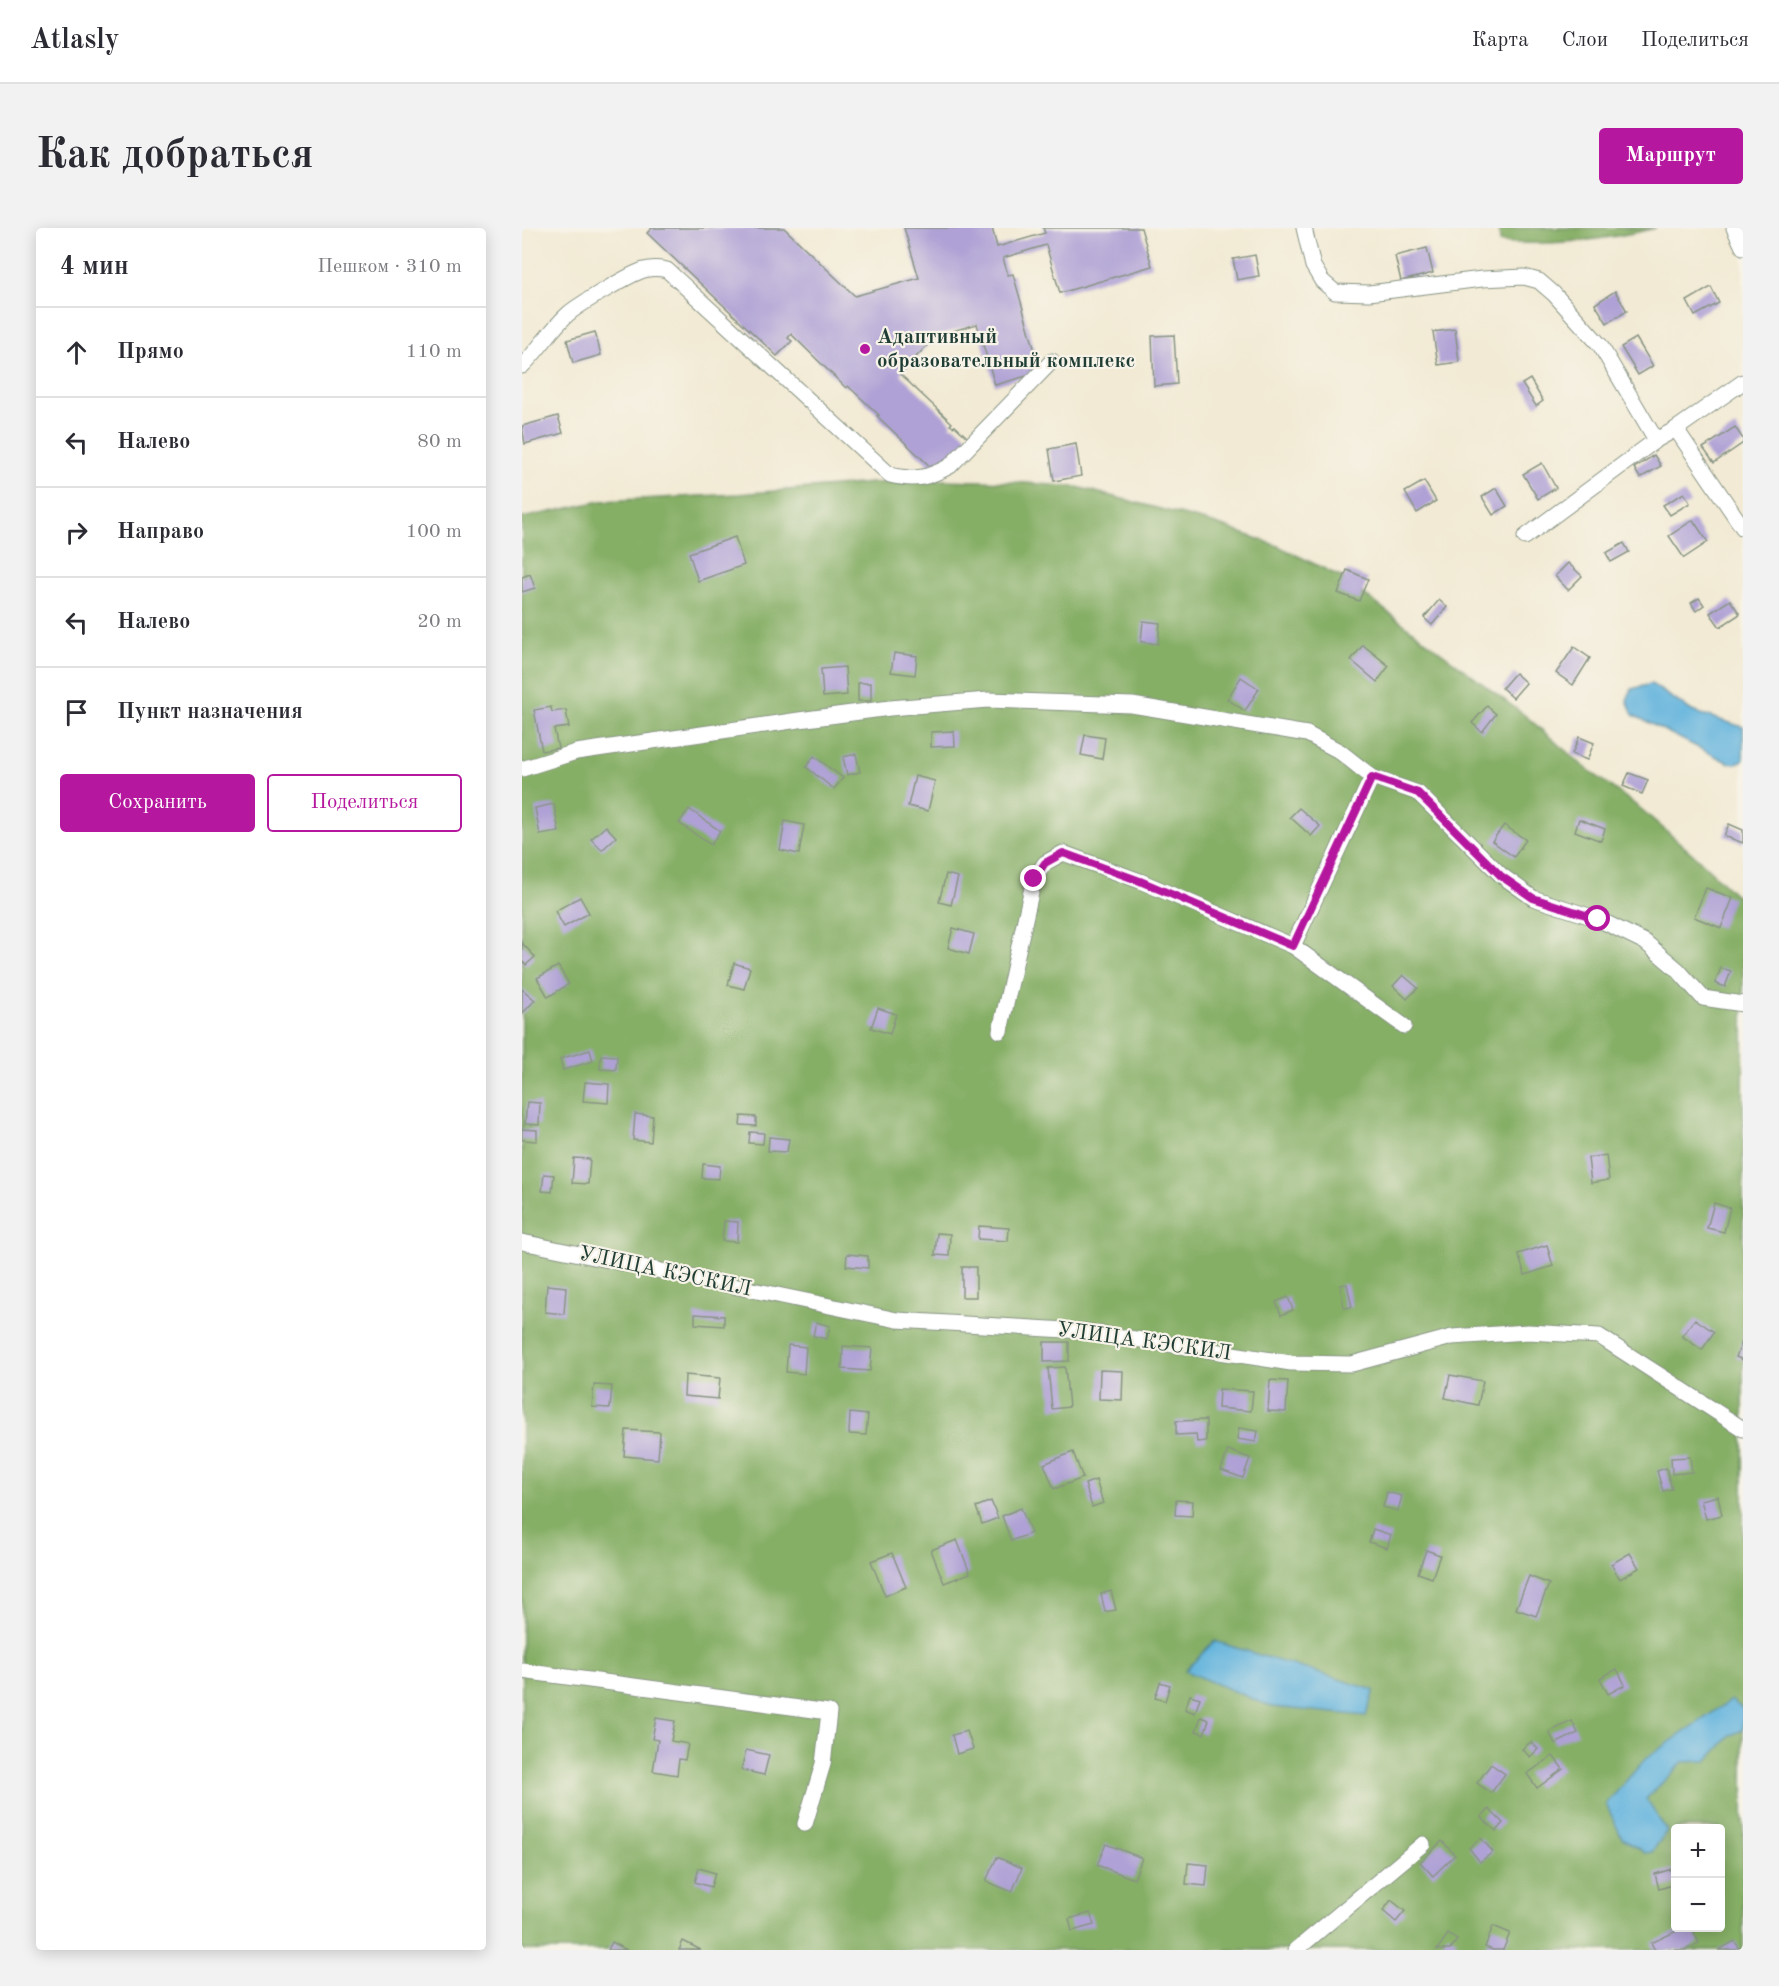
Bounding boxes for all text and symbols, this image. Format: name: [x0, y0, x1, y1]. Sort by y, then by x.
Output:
text: Atlasly: [30, 27, 120, 55]
text: Карта: [1472, 30, 1529, 51]
text: Слои: [1562, 30, 1608, 51]
text: Поделиться: [1641, 30, 1749, 51]
button: Маршрут: [1599, 128, 1743, 184]
text: Как добраться: [36, 135, 313, 177]
text: 4 мин: [60, 254, 129, 280]
text: Пешком · 310 m: [317, 257, 462, 277]
place label: Адаптивный образовательный комплекс: [877, 327, 1135, 372]
icon: ahead: [60, 336, 93, 369]
text: Прямо: [117, 341, 184, 363]
text: 110 m: [406, 342, 462, 362]
marker: Адаптивный образовательный комплекс: [858, 342, 872, 356]
icon: left: [60, 426, 93, 459]
text: Налево: [117, 431, 190, 453]
text: 80 m: [417, 432, 462, 452]
icon: right: [60, 516, 93, 549]
text: Направо: [117, 521, 204, 543]
text: 100 m: [406, 522, 462, 542]
icon: left: [60, 606, 93, 639]
text: Налево: [117, 611, 190, 633]
text: 20 m: [417, 612, 462, 632]
icon: arrive: [60, 696, 93, 729]
text: Пункт назначения: [117, 701, 303, 723]
button: Сохранить: [60, 774, 255, 832]
button: Поделиться: [267, 774, 462, 832]
route end: [1020, 865, 1046, 891]
route start: [1584, 905, 1610, 931]
street label: УЛИЦА КЭСКИЛ: [577, 1243, 753, 1301]
street label: УЛИЦА КЭСКИЛ: [1055, 1319, 1233, 1365]
map controls: [1671, 1824, 1725, 1932]
button: +: [1671, 1824, 1725, 1878]
button: −: [1671, 1878, 1725, 1932]

